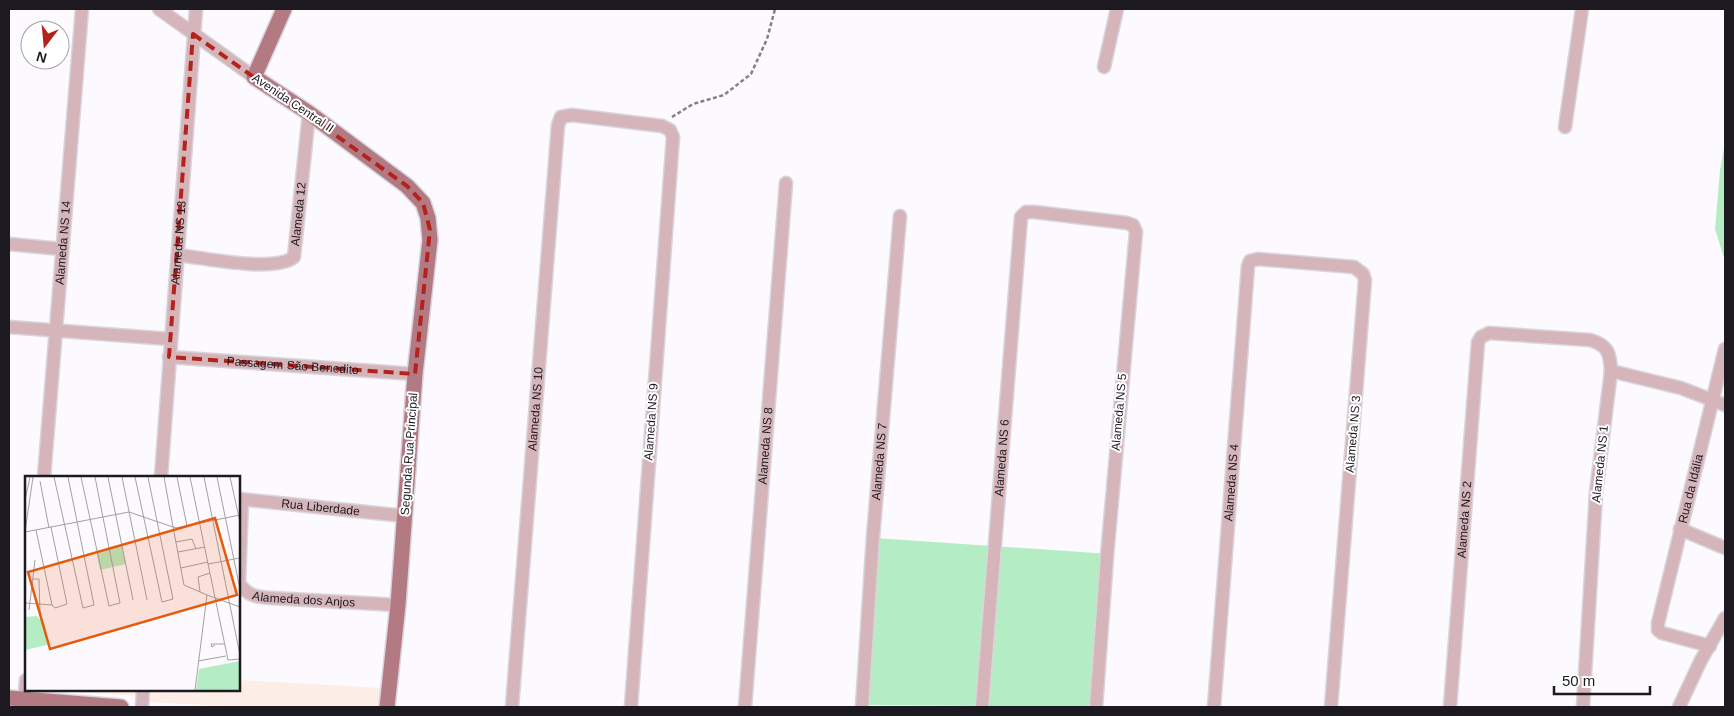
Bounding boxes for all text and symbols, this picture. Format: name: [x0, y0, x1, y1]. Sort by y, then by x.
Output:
north arrow: [20, 20, 70, 70]
text: N: [34, 48, 48, 67]
street label: Avenida Central II: [250, 71, 336, 135]
street label: Alameda 12: [288, 181, 309, 247]
street label: Alameda NS 14: [53, 200, 73, 285]
street label: Alameda NS 13: [168, 200, 189, 285]
street label: Passagem São Benedito: [226, 354, 359, 377]
street label: Alameda NS 10: [525, 366, 546, 451]
street label: Alameda NS 5: [1109, 373, 1129, 451]
street label: Alameda NS 9: [641, 383, 661, 461]
street label: Segunda Rua Principal: [398, 392, 420, 516]
street label: Alameda NS 3: [1343, 395, 1363, 473]
street label: Alameda NS 8: [755, 406, 775, 485]
street label: Alameda NS 6: [992, 418, 1012, 497]
street label: Alameda NS 7: [869, 422, 890, 501]
street label: Alameda NS 1: [1589, 424, 1611, 503]
street label: Alameda NS 4: [1221, 443, 1241, 522]
street label: Rua da Idália: [1676, 452, 1706, 525]
inset map: [25, 476, 240, 691]
street label: Alameda NS 2: [1454, 480, 1474, 559]
street label: Rua Liberdade: [281, 496, 361, 518]
street label: Alameda dos Anjos: [251, 588, 356, 610]
scale bar: [1554, 664, 1650, 696]
text: 50 m: [1562, 672, 1595, 689]

